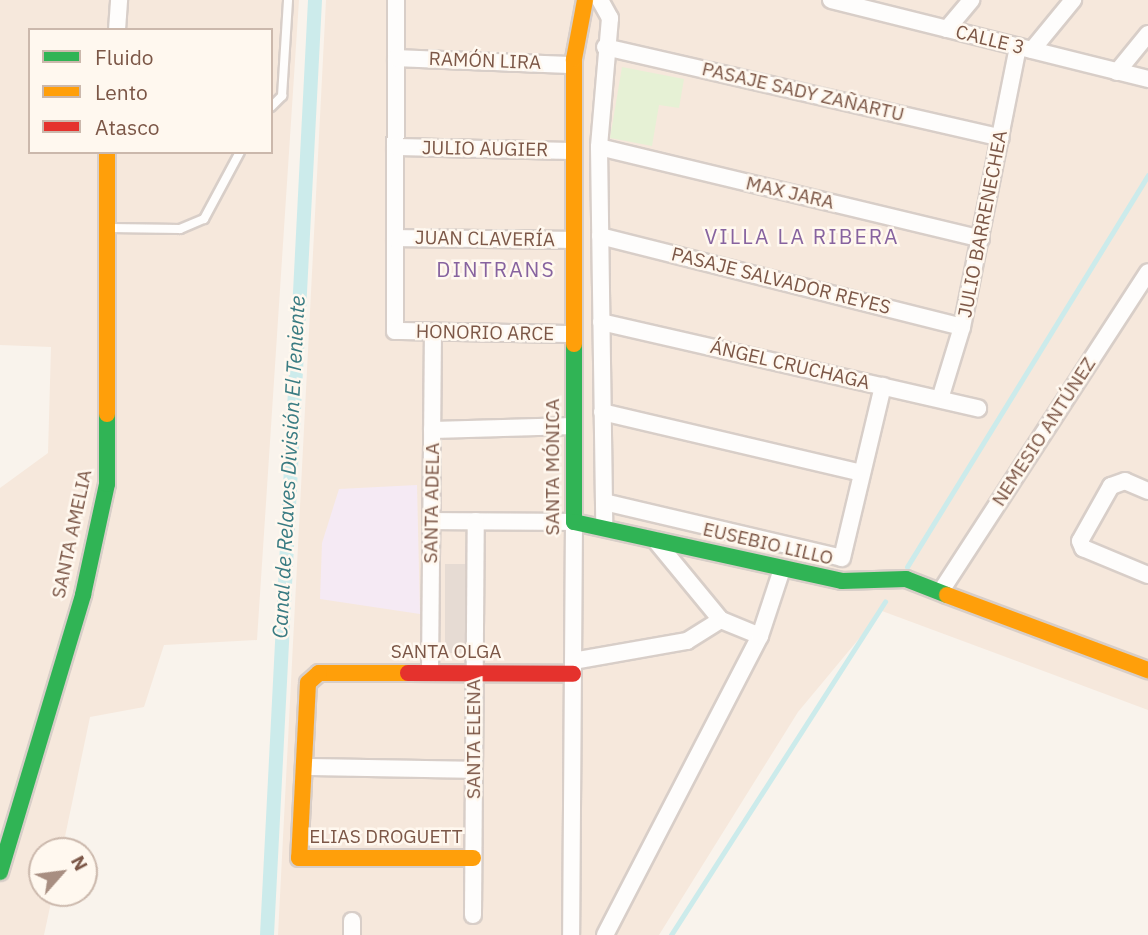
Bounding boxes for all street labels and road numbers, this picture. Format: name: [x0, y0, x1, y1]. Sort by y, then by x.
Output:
street label: CALLE 3: [953, 20, 1027, 60]
street label: RAMÓN LIRA: [428, 48, 542, 74]
street label: PASAJE SADY ZAÑARTU: [700, 58, 906, 126]
street label: JULIO BARRENECHEA: [954, 128, 1012, 320]
street label: JULIO AUGIER: [422, 136, 548, 162]
street label: MAX JARA: [744, 172, 836, 214]
street label: JUAN CLAVERÍA: [415, 226, 555, 252]
street label: PASAJE SALVADOR REYES: [669, 243, 893, 319]
street label: HONORIO ARCE: [416, 320, 554, 346]
street label: ÁNGEL CRUCHAGA: [708, 336, 872, 394]
street label: NEMESIO ANTÚNEZ: [987, 353, 1101, 511]
street label: SANTA MÓNICA: [542, 399, 564, 535]
street label: SANTA ADELA: [420, 442, 444, 564]
street label: SANTA AMELIA: [47, 468, 97, 600]
street label: EUSEBIO LILLO: [701, 518, 835, 570]
street label: SANTA OLGA: [391, 641, 501, 663]
street label: SANTA ELENA: [463, 679, 485, 799]
street label: ELIAS DROGUETT: [309, 826, 463, 848]

